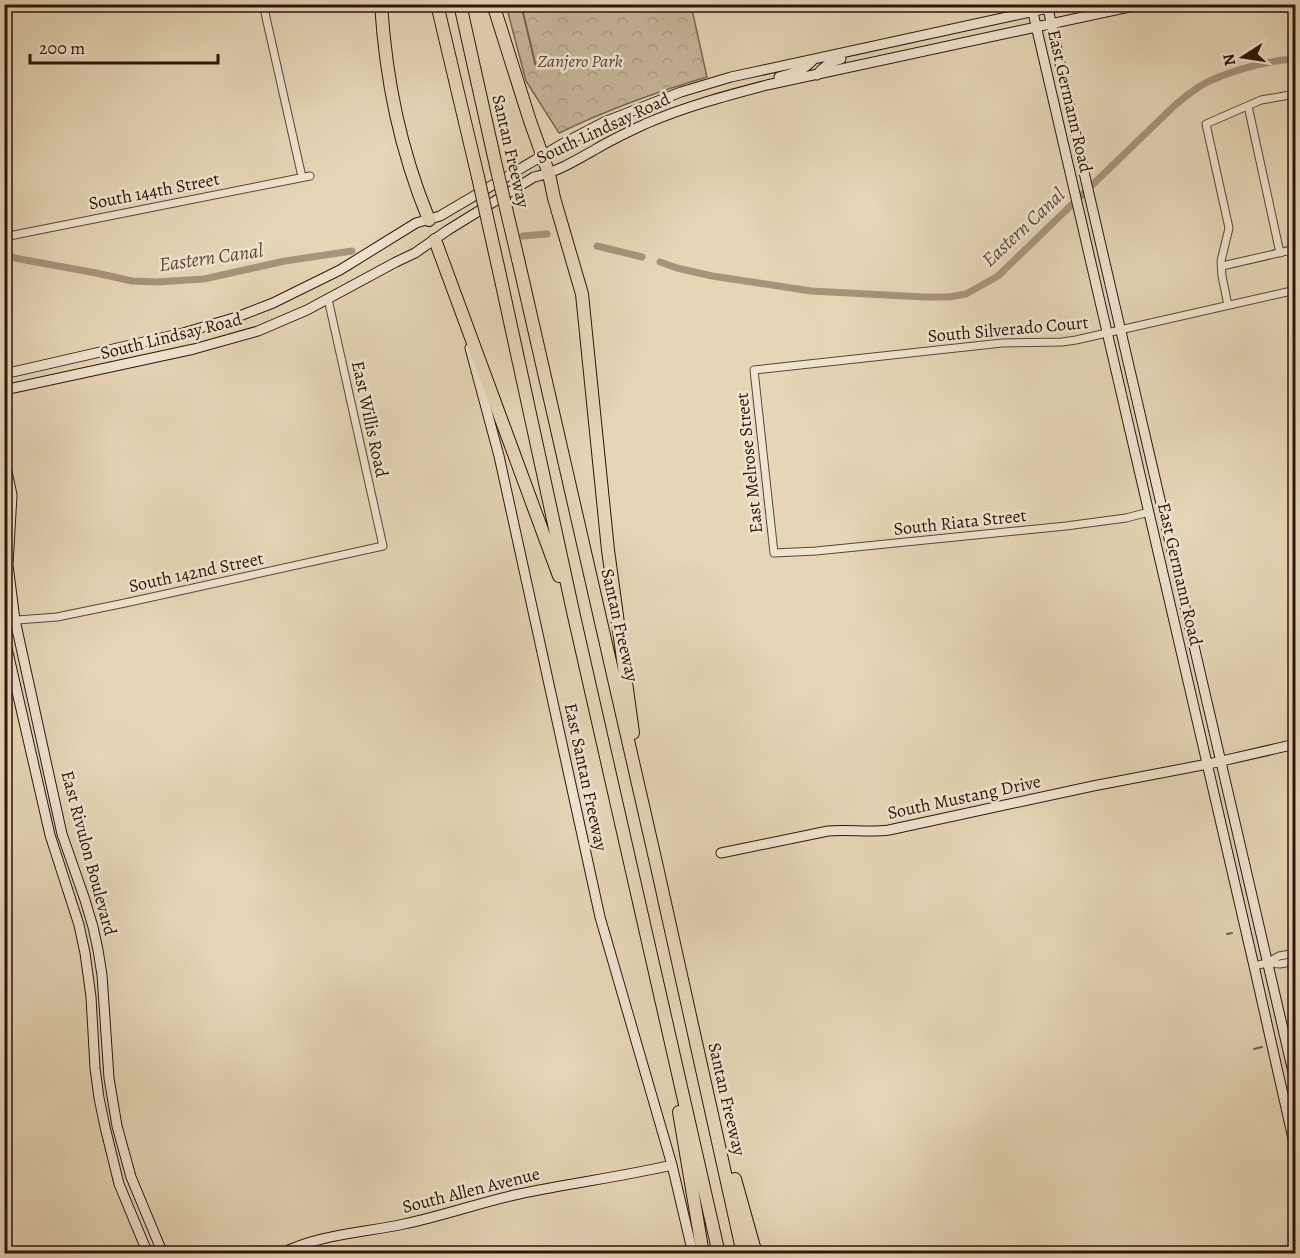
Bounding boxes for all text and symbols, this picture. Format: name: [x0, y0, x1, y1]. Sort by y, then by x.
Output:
scale bar: [30, 27, 218, 65]
street label: East Germann Road: [1042, 27, 1098, 175]
north arrow: [1213, 27, 1273, 87]
text: 200 m: [39, 36, 85, 60]
park label: Zanjero Park: [537, 49, 623, 73]
text: N: [1217, 52, 1241, 68]
street label: South Lindsay Road: [532, 86, 674, 170]
street label: Santan Freeway: [486, 92, 536, 211]
street label: South 144th Street: [87, 167, 222, 215]
water label: Eastern Canal: [976, 182, 1071, 273]
water label: Eastern Canal: [157, 237, 265, 278]
street label: South Lindsay Road: [98, 307, 245, 365]
street label: South Silverado Court: [927, 310, 1089, 348]
street label: East Willis Road: [346, 358, 394, 480]
street label: East Melrose Street: [730, 391, 768, 535]
street label: East Germann Road: [1152, 500, 1208, 648]
street label: South Riata Street: [892, 503, 1028, 541]
street label: South 142nd Street: [126, 546, 266, 598]
street label: Santan Freeway: [595, 566, 645, 685]
street label: East Santan Freeway: [559, 701, 614, 854]
street label: East Rivulon Boulevard: [55, 768, 123, 939]
street label: South Mustang Drive: [885, 769, 1043, 825]
street label: Santan Freeway: [702, 1040, 752, 1159]
street label: South Allen Avenue: [400, 1161, 542, 1219]

